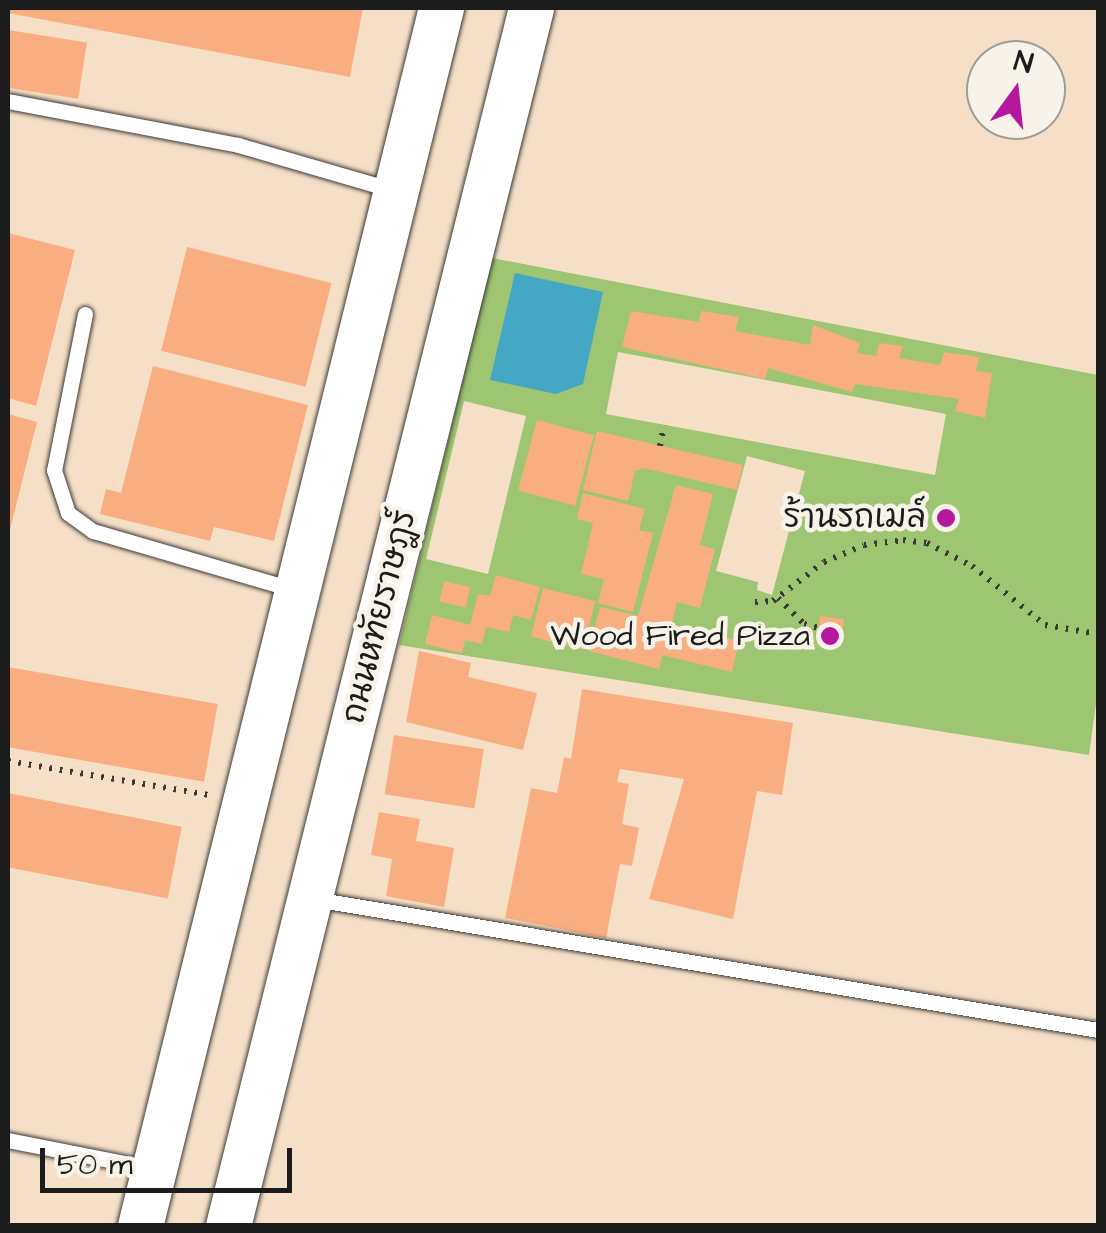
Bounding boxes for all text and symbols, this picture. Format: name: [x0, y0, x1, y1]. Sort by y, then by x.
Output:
north arrow: [966, 40, 1066, 140]
text: N: [1010, 41, 1037, 84]
place label: ร้านรถเมล์: [784, 499, 926, 537]
street label: ถนนหทัยราษฎร์: [335, 506, 425, 728]
marker: ร้านรถเมล์: [935, 507, 957, 529]
place label: Wood Fired Pizza: [550, 617, 810, 655]
marker: Wood Fired Pizza: [819, 625, 841, 647]
scale bar: [45, 1128, 298, 1190]
text: 50 m: [57, 1144, 133, 1186]

